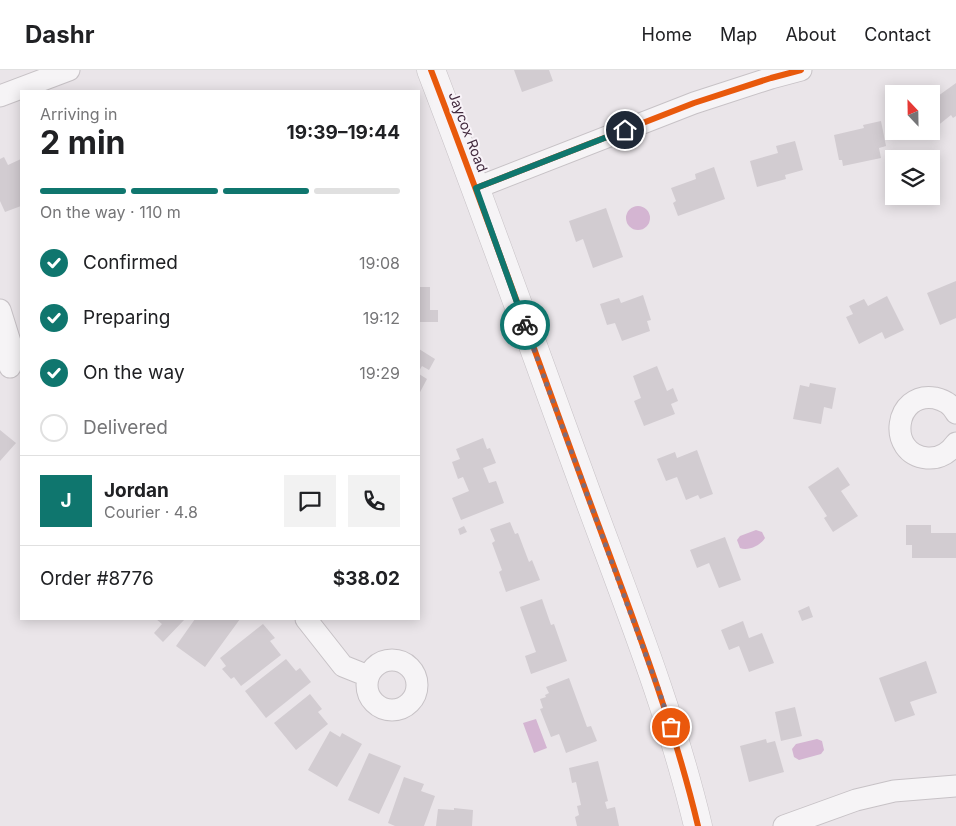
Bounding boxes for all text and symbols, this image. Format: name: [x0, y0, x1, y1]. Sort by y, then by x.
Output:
text: Dashr: [25, 20, 94, 49]
text: Home: [642, 24, 692, 45]
text: Map: [720, 24, 757, 45]
text: About: [785, 24, 836, 45]
text: Contact: [864, 24, 931, 45]
north arrow: [885, 85, 940, 140]
map controls: [885, 85, 940, 205]
street label: Jaycox Road: [445, 89, 492, 174]
text: Arriving in: [40, 104, 117, 124]
pin: [604, 109, 646, 151]
icon: home: [611, 116, 639, 144]
text: 19:39–19:44: [286, 121, 400, 144]
text: 2 min: [40, 123, 126, 162]
button: layers: [885, 150, 940, 205]
text: On the way · 110 m: [40, 202, 181, 222]
icon: check: [40, 249, 68, 277]
text: Confirmed: [83, 251, 178, 274]
text: 19:08: [359, 253, 400, 273]
courier: [500, 300, 550, 350]
icon: check: [40, 304, 68, 332]
text: Preparing: [83, 306, 170, 329]
text: 19:12: [363, 308, 400, 328]
icon: bike: [511, 311, 539, 339]
icon: check: [40, 359, 68, 387]
text: On the way: [83, 361, 185, 384]
text: 19:29: [359, 363, 400, 383]
text: Delivered: [83, 416, 168, 439]
button: chat: [284, 475, 336, 527]
button: phone: [348, 475, 400, 527]
text: Jordan: [104, 479, 169, 502]
text: J: [60, 489, 72, 512]
text: Courier · 4.8: [104, 502, 198, 522]
text: Order #8776: [40, 567, 154, 590]
text: $38.02: [333, 567, 400, 590]
pin: [650, 706, 692, 748]
icon: bag: [657, 713, 685, 741]

